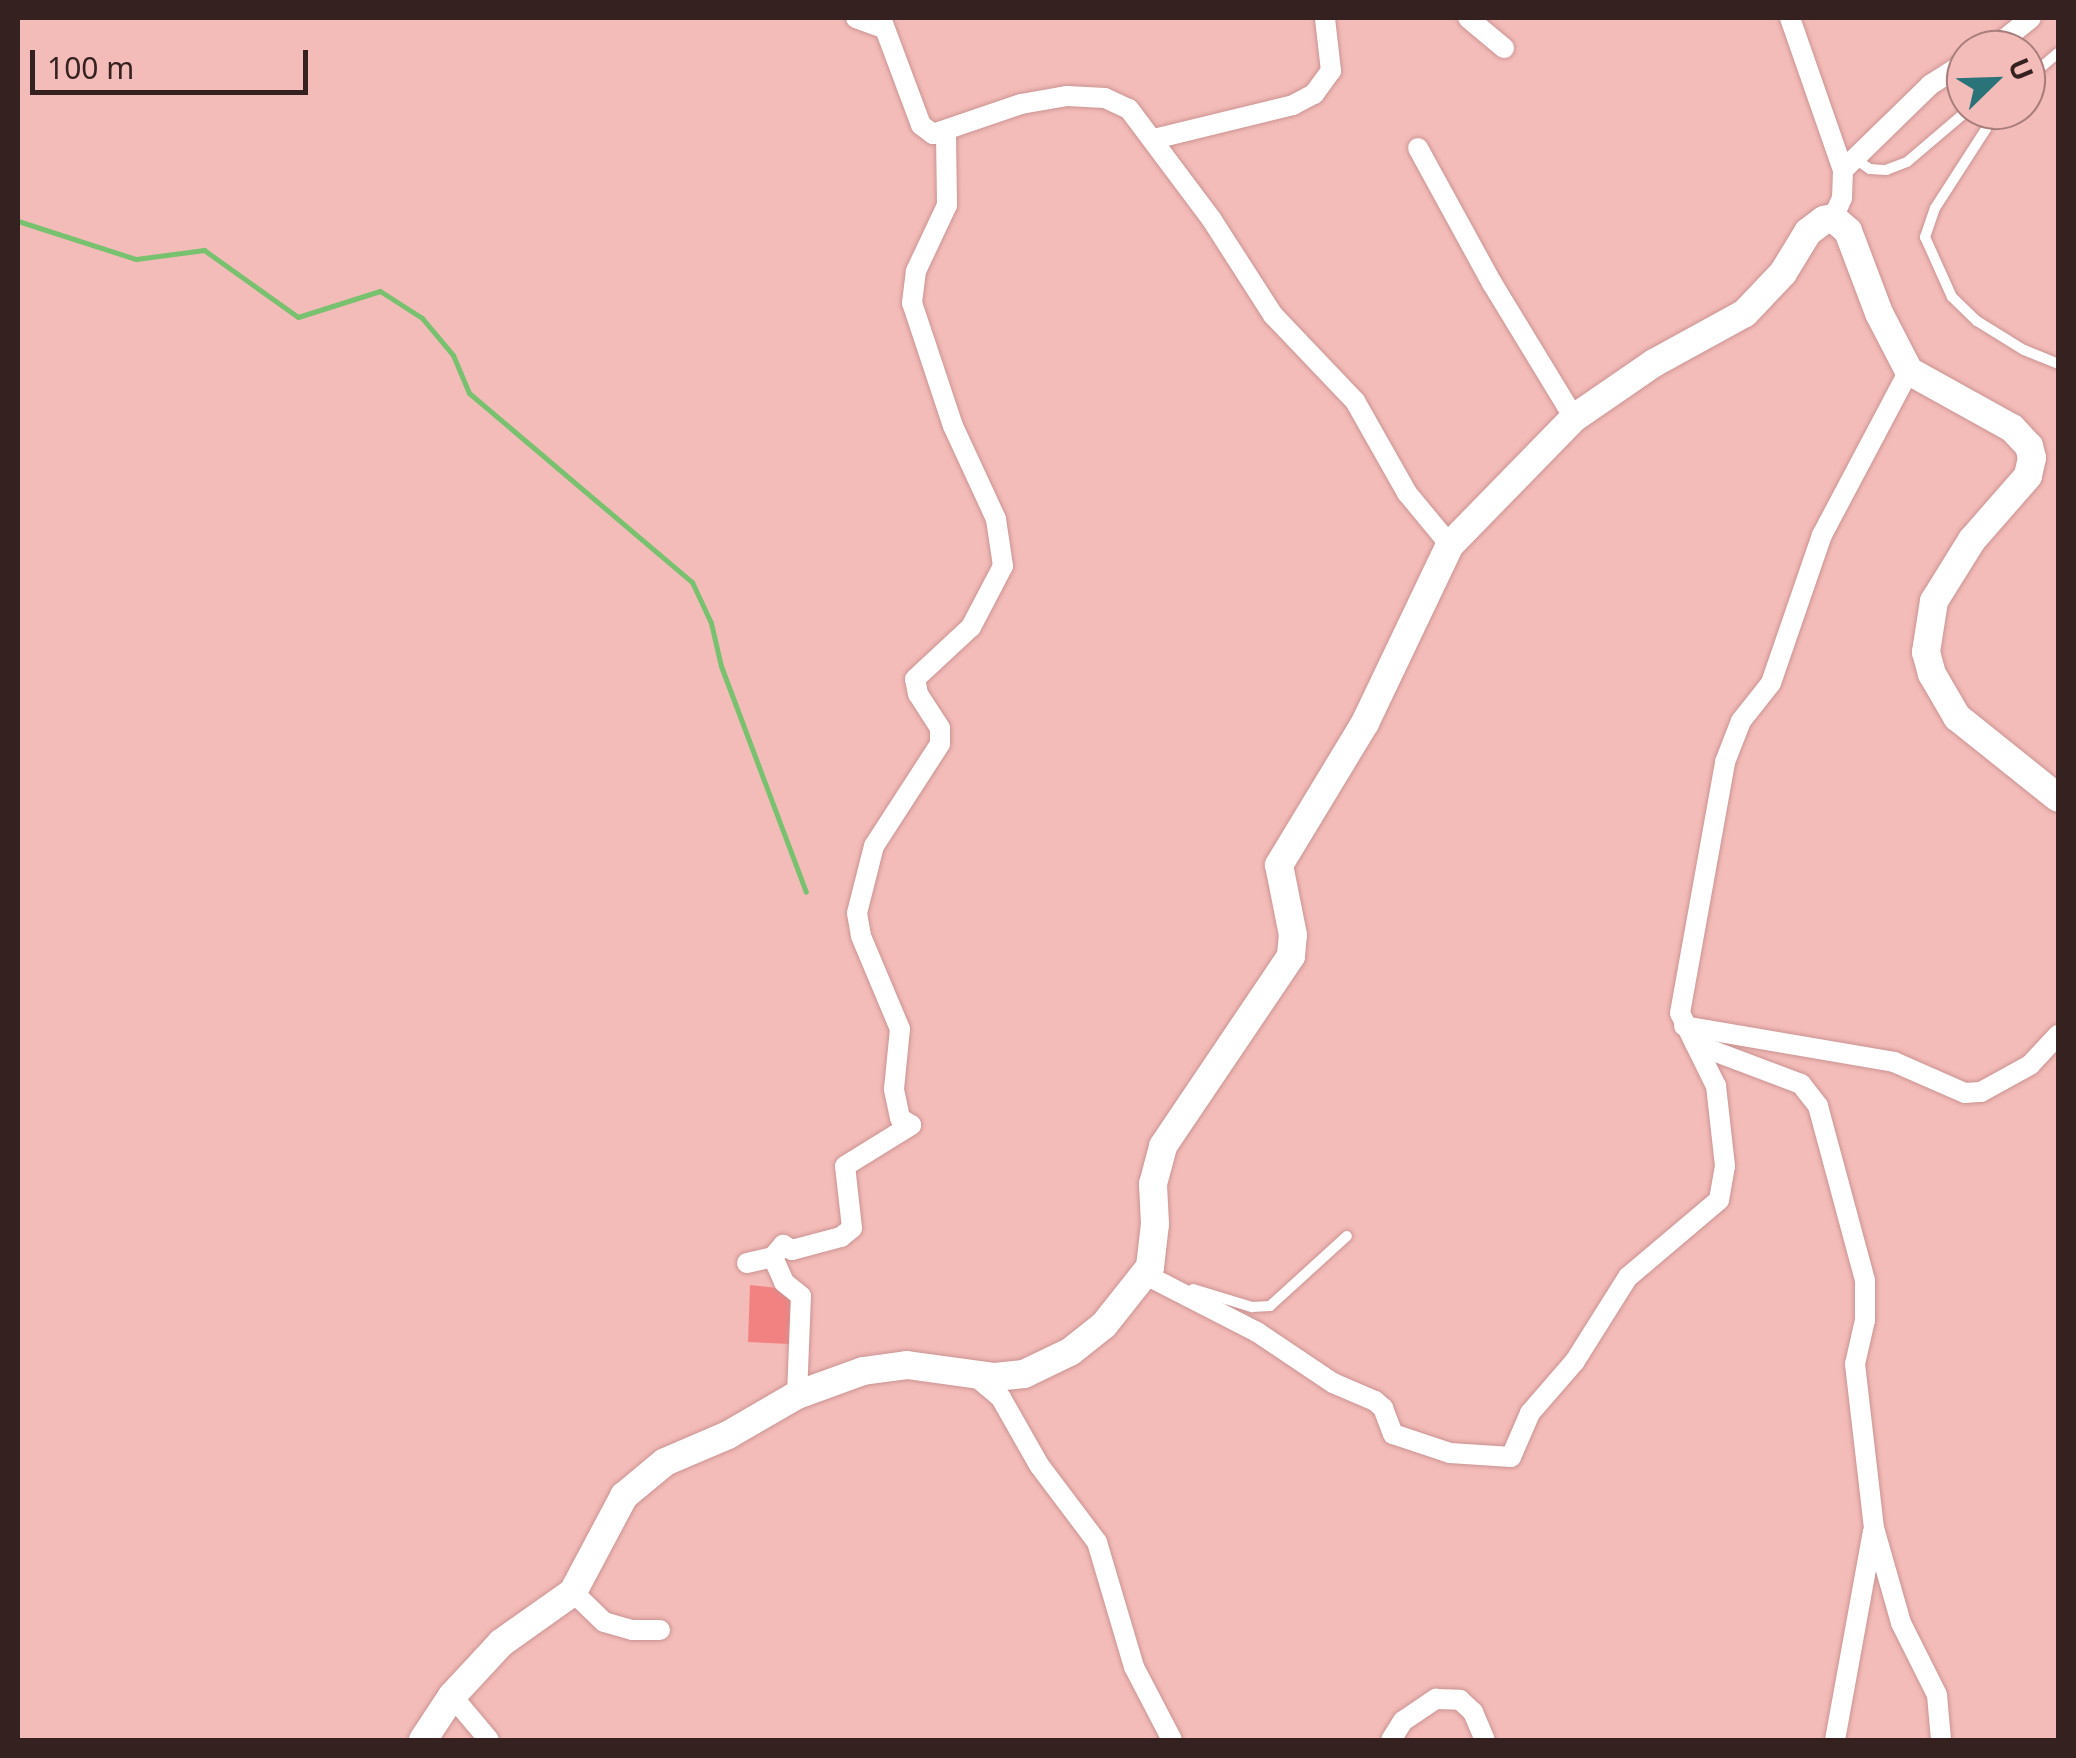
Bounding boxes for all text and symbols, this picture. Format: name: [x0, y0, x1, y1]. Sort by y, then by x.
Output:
scale bar: [35, 30, 312, 92]
north arrow: [1946, 30, 2046, 130]
text: 100 m: [47, 47, 134, 88]
text: U: [2000, 52, 2043, 86]

